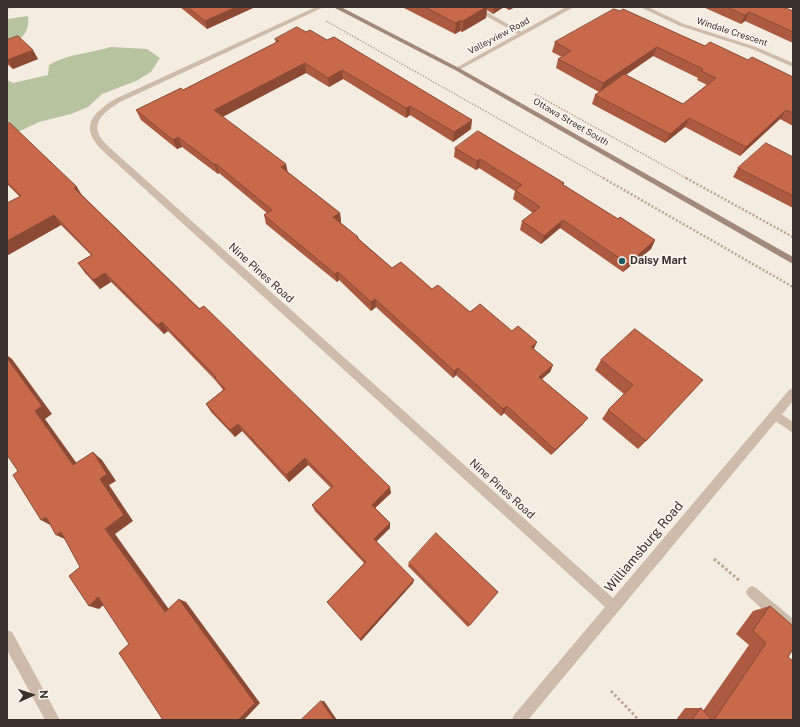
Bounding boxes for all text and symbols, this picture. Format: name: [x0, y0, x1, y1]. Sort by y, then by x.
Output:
street label: Valleyview Road: [466, 15, 532, 57]
street label: Windale Crescent: [695, 15, 769, 49]
street label: Ottawa Street South: [531, 96, 611, 148]
street label: Nine Pines Road: [226, 240, 296, 306]
place label: Daisy Mart: [630, 254, 687, 268]
marker: Daisy Mart: [617, 256, 627, 266]
street label: Nine Pines Road: [467, 456, 537, 522]
street label: Williamsburg Road: [601, 498, 687, 596]
north arrow: [12, 675, 52, 715]
text: N: [38, 690, 50, 699]

